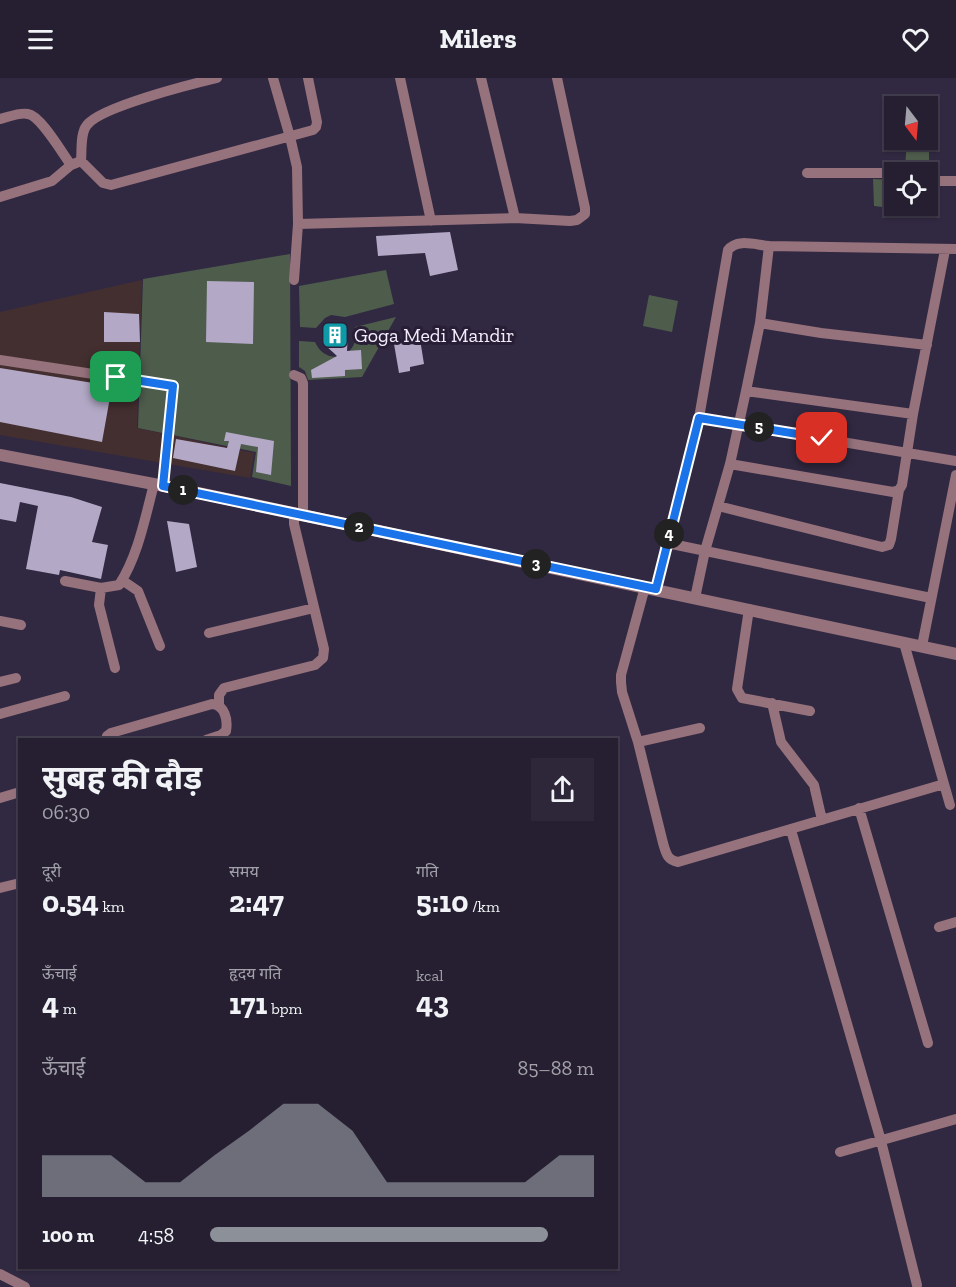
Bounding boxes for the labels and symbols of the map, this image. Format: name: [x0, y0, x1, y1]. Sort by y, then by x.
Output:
north arrow: [884, 96, 938, 150]
building icon: Goga Medi Mandir: [320, 320, 350, 350]
place label: Goga Medi Mandir: [354, 323, 514, 347]
pin: [90, 351, 141, 402]
pin: 5: [744, 412, 774, 442]
pin: [796, 412, 847, 463]
pin: 1: [168, 475, 198, 505]
pin: 2: [344, 512, 374, 542]
pin: 4: [654, 519, 684, 549]
pin: 3: [521, 549, 551, 579]

